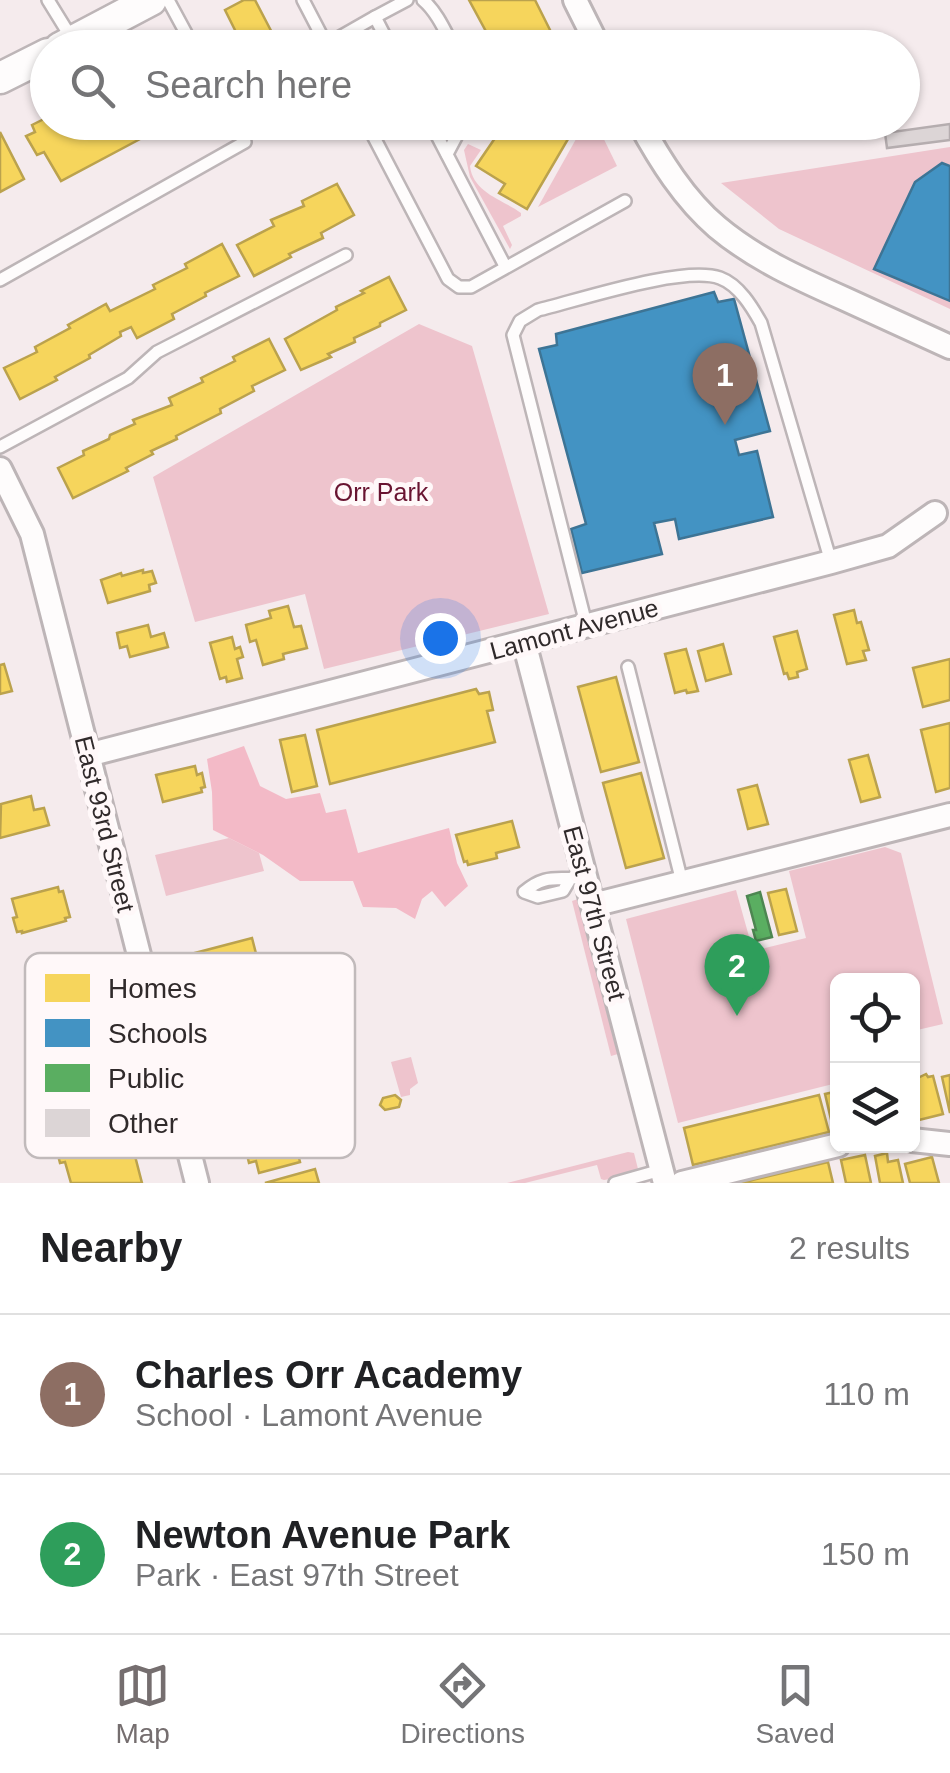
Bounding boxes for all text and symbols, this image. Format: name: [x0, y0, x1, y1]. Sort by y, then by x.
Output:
search box: [30, 30, 920, 140]
icon: search: [65, 58, 120, 113]
text: Search here: [145, 64, 352, 106]
pin: 1: [692, 342, 758, 425]
park label: Orr Park: [334, 478, 429, 506]
street label: Lamont Avenue: [487, 593, 661, 665]
your location: [415, 613, 466, 664]
street label: East 93rd Street: [70, 733, 140, 915]
street label: East 97th Street: [558, 823, 632, 1003]
pin: 2: [704, 934, 770, 1016]
legend: [25, 953, 355, 1158]
text: Homes: [108, 973, 197, 1004]
map controls: [830, 973, 920, 1153]
button: locate: [830, 973, 920, 1063]
text: Schools: [108, 1018, 208, 1049]
text: Public: [108, 1063, 184, 1094]
button: layers: [830, 1063, 920, 1153]
text: Other: [108, 1108, 178, 1139]
text: Nearby: [40, 1224, 182, 1271]
text: 2 results: [789, 1230, 910, 1266]
text: Charles Orr Academy: [135, 1354, 522, 1396]
text: 1: [64, 1376, 81, 1412]
text: 110 m: [823, 1376, 910, 1412]
text: School · Lamont Avenue: [135, 1397, 483, 1433]
text: Newton Avenue Park: [135, 1514, 510, 1556]
text: 2: [64, 1536, 81, 1572]
text: 150 m: [821, 1536, 910, 1572]
text: Park · East 97th Street: [135, 1557, 459, 1593]
tab: Map: [115, 1658, 170, 1750]
tab: Directions: [401, 1658, 525, 1750]
tab: Saved: [755, 1658, 835, 1750]

